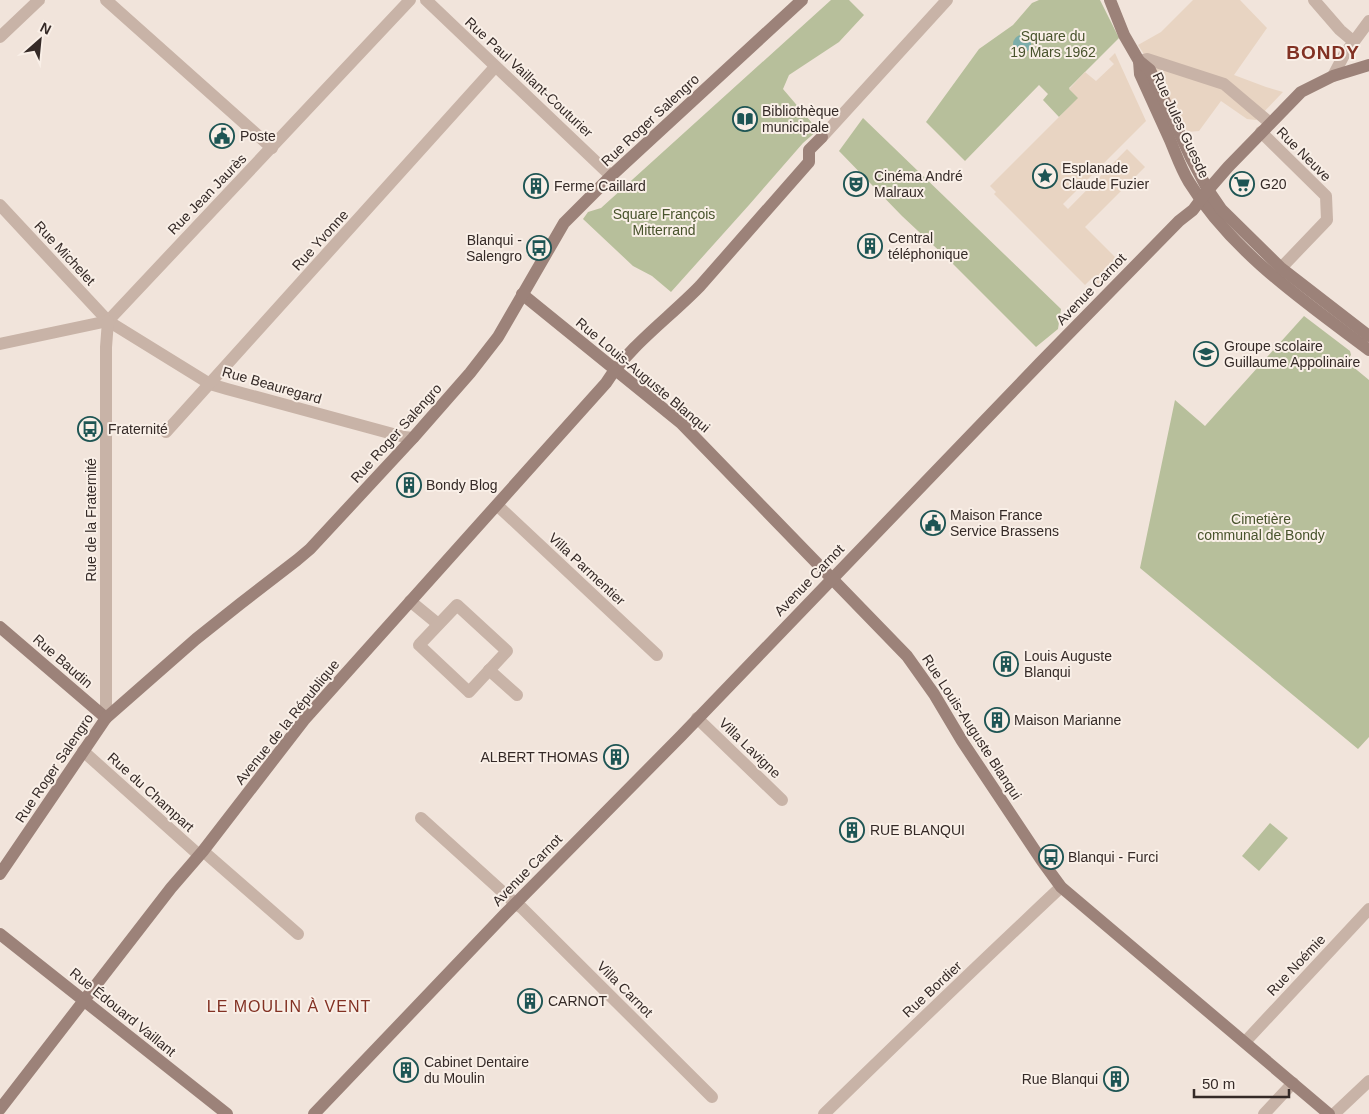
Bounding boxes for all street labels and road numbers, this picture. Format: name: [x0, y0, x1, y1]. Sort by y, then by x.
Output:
street label: Rue Paul Vaillant-Couturier: [462, 14, 596, 141]
street label: Rue Jules Guesde: [1149, 69, 1213, 181]
street label: Rue Roger Salengro: [598, 70, 702, 169]
street label: Rue Neuve: [1274, 124, 1335, 185]
street label: Rue Jean Jaurès: [164, 150, 250, 238]
street label: Rue Yvonne: [289, 206, 352, 274]
street label: Rue Michelet: [31, 218, 99, 288]
street label: Avenue Carnot: [1053, 250, 1129, 328]
street label: Rue Louis-Auguste Blanqui: [573, 314, 713, 436]
street label: Rue Beauregard: [220, 363, 324, 407]
street label: Rue Roger Salengro: [347, 380, 445, 486]
street label: Rue de la Fraternité: [83, 458, 99, 582]
street label: Villa Parmentier: [546, 530, 629, 609]
street label: Avenue Carnot: [771, 541, 847, 619]
street label: Rue Baudin: [30, 631, 96, 691]
street label: Rue Louis-Auguste Blanqui: [919, 651, 1025, 803]
street label: Avenue de la République: [232, 656, 343, 788]
street label: Rue Roger Salengro: [12, 710, 96, 825]
street label: Villa Lavigne: [716, 715, 784, 781]
street label: Rue du Champart: [105, 749, 197, 835]
street label: Avenue Carnot: [489, 831, 565, 909]
street label: Rue Noémie: [1264, 931, 1329, 999]
street label: Rue Bordier: [899, 957, 965, 1020]
street label: Villa Carnot: [594, 958, 656, 1020]
street label: Rue Édouard Vaillant: [67, 964, 179, 1060]

